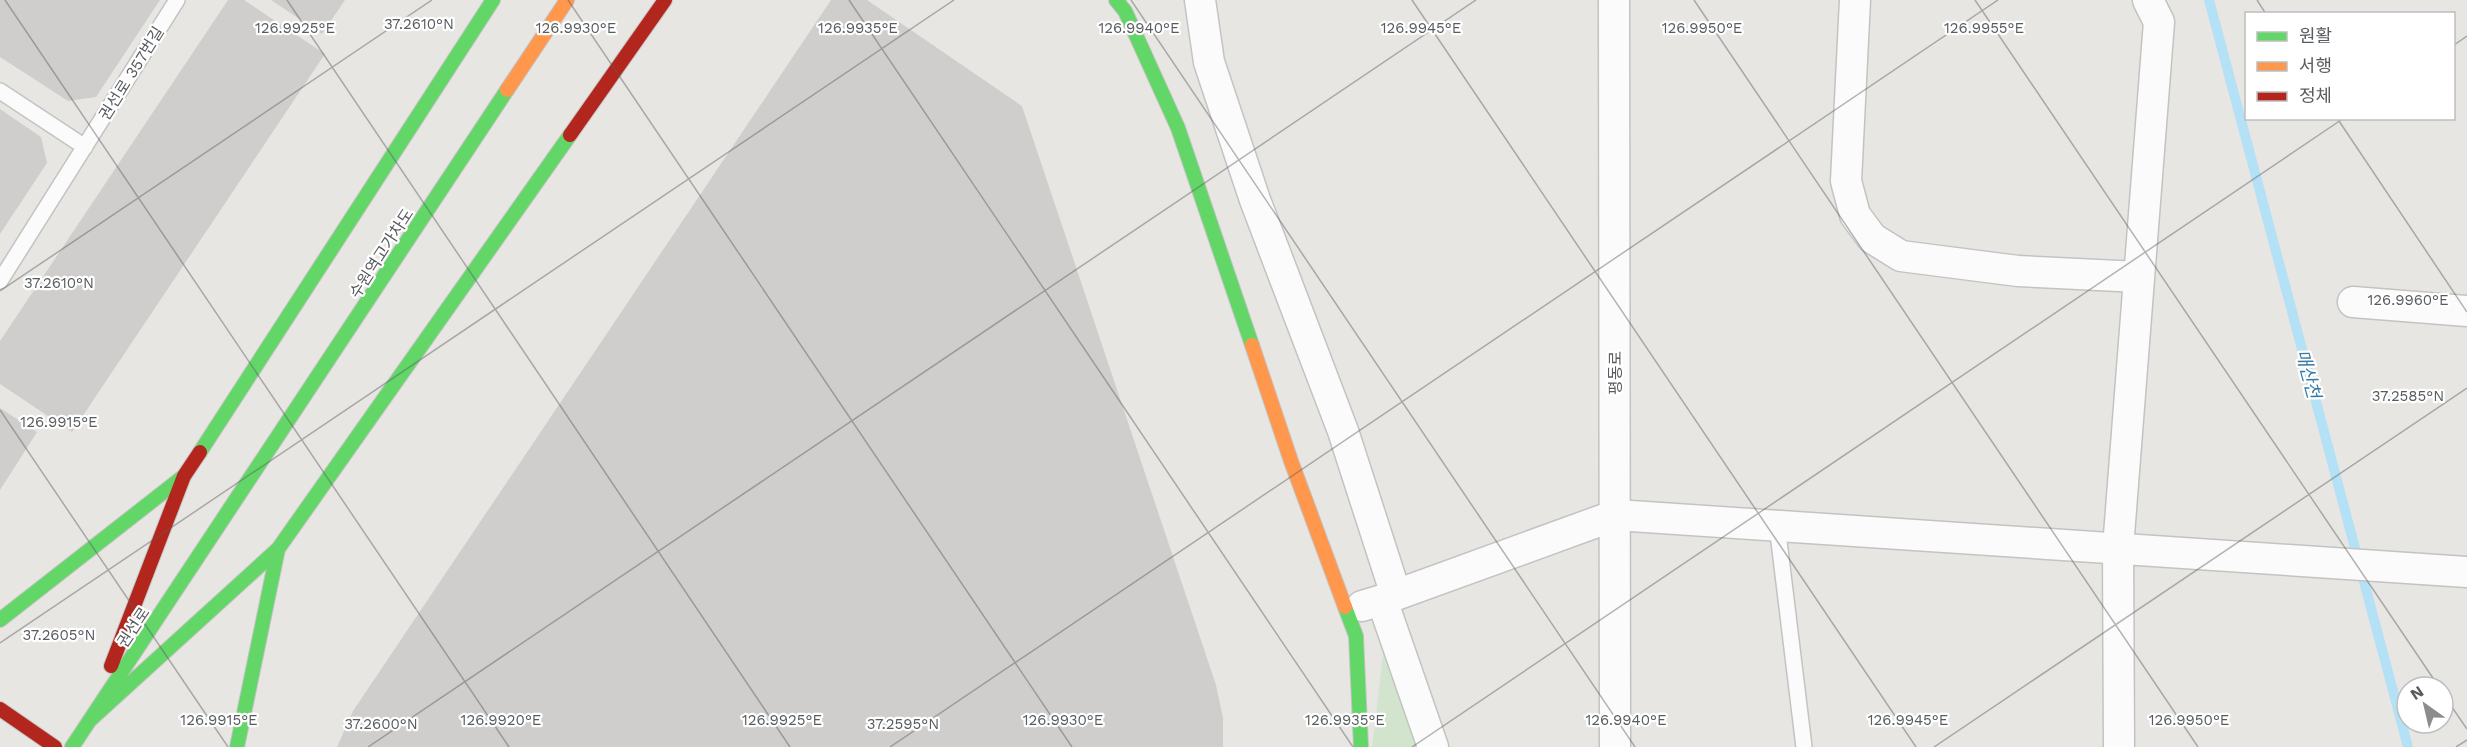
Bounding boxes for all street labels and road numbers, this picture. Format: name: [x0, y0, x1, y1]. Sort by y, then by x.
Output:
street label: 권선로 357번길: [95, 23, 168, 124]
street label: 수원역고가차도: [345, 205, 418, 302]
street label: 평동로: [1606, 351, 1625, 395]
street label: 권선로: [113, 603, 154, 651]

